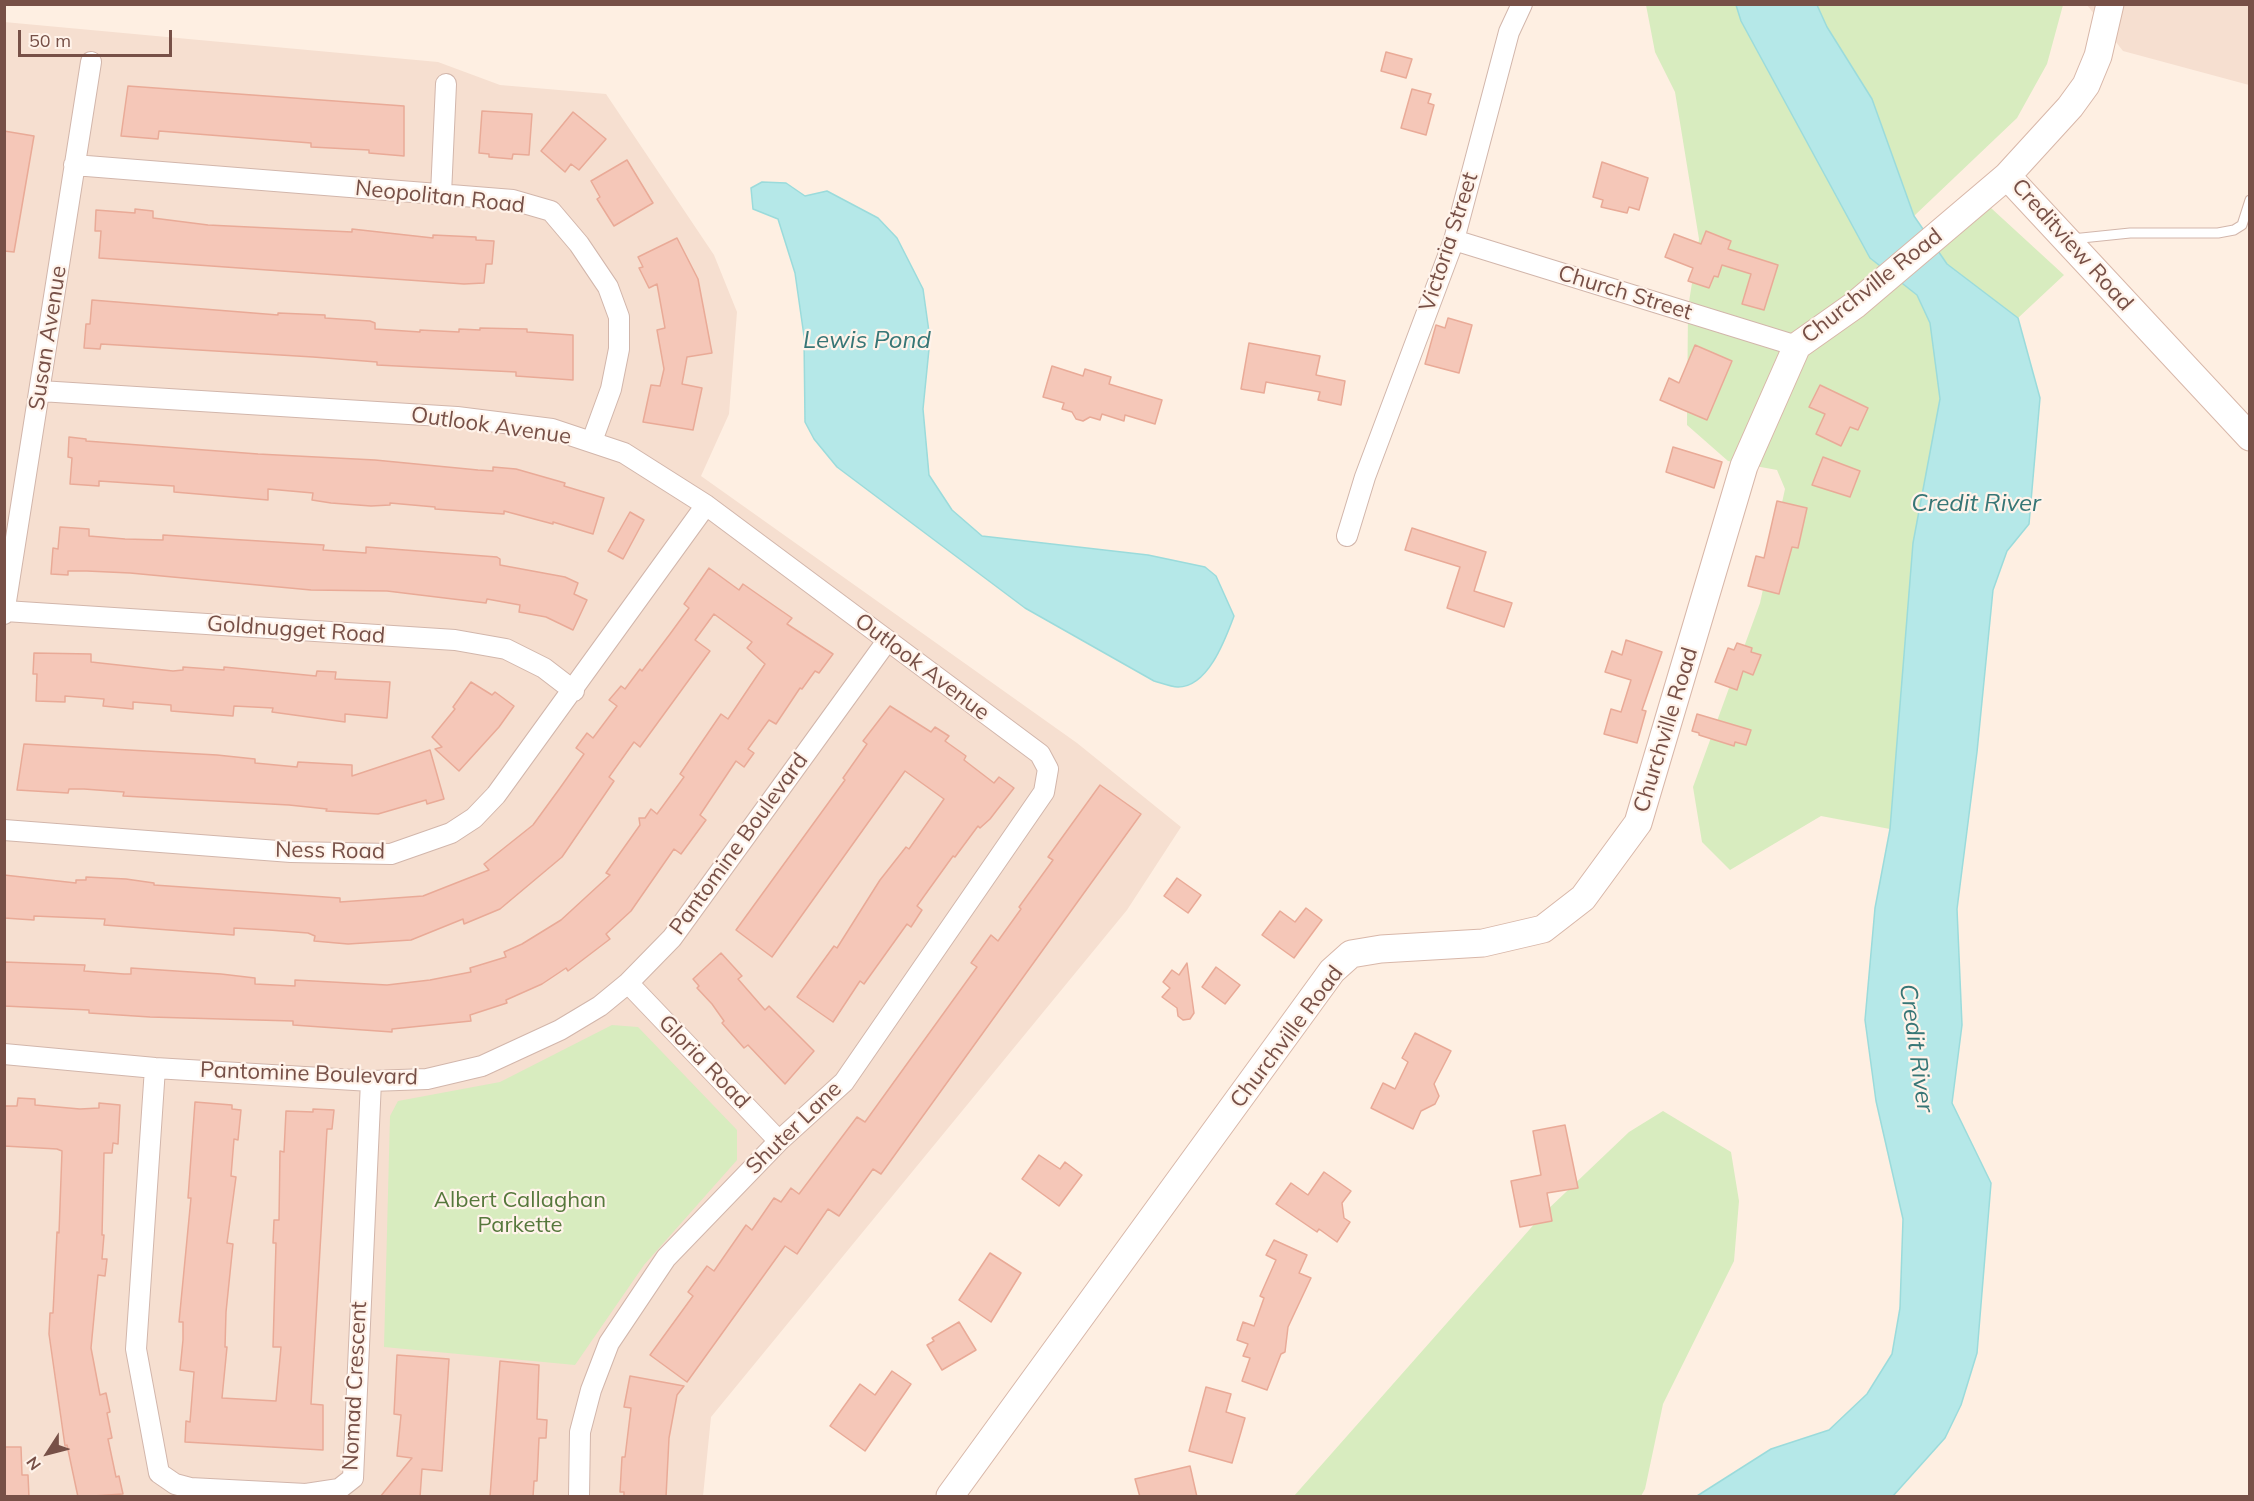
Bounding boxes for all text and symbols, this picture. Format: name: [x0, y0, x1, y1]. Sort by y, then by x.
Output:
scale bar: [21, 18, 176, 56]
text: 50 m: [29, 29, 71, 52]
street label: Victoria Street: [1414, 169, 1484, 315]
street label: Creditview Road: [2006, 173, 2138, 317]
street label: Neopolitan Road: [354, 175, 526, 219]
street label: Churchville Road: [1796, 223, 1948, 349]
street label: Church Street: [1555, 260, 1695, 326]
street label: Susan Avenue: [24, 264, 72, 412]
water label: Lewis Pond: [803, 327, 931, 355]
street label: Outlook Avenue: [409, 402, 573, 450]
water label: Credit River: [1911, 490, 2041, 518]
street label: Outlook Avenue: [850, 608, 994, 726]
street label: Goldnugget Road: [206, 611, 386, 649]
street label: Churchville Road: [1628, 644, 1704, 816]
street label: Pantomine Boulevard: [664, 748, 814, 940]
street label: Ness Road: [275, 837, 385, 865]
street label: Churchville Road: [1225, 961, 1349, 1113]
water label: Credit River: [1893, 982, 1939, 1114]
street label: Gloria Road: [653, 1010, 755, 1114]
street label: Pantomine Boulevard: [200, 1057, 418, 1091]
street label: Shuter Lane: [741, 1076, 847, 1180]
park label: Albert Callaghan Parkette: [434, 1187, 606, 1238]
street label: Nomad Crescent: [337, 1301, 373, 1471]
north arrow: [18, 1423, 78, 1483]
text: N: [22, 1453, 45, 1474]

